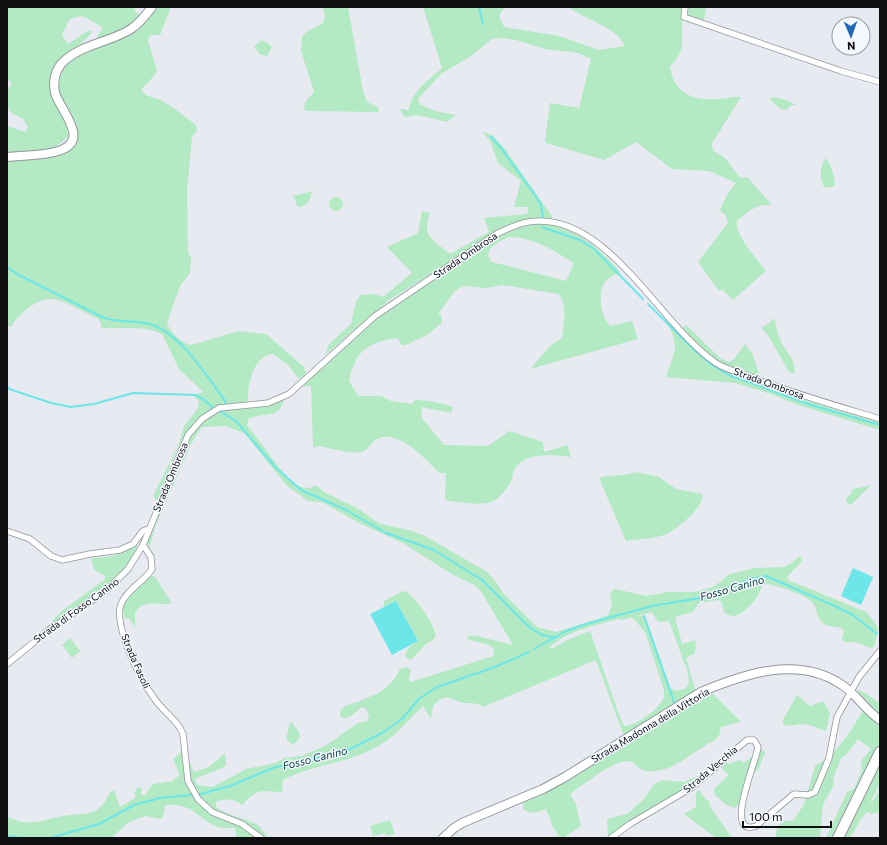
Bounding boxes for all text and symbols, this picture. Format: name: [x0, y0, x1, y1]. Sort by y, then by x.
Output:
north arrow: [831, 16, 871, 56]
text: N: [847, 40, 856, 53]
street label: Strada Ombrosa: [431, 229, 499, 281]
street label: Strada Ombrosa: [732, 365, 806, 401]
street label: Strada Ombrosa: [150, 441, 190, 513]
water label: Fosso Canino: [698, 572, 766, 603]
street label: Strada di Fosso Canino: [31, 575, 121, 645]
street label: Strada Fasoli: [119, 632, 153, 690]
street label: Strada Madonna della Vittoria: [589, 685, 711, 765]
water label: Fosso Canino: [281, 743, 349, 772]
street label: Strada Vecchia: [681, 743, 739, 795]
scale bar: [743, 803, 831, 829]
text: 100 m: [749, 809, 783, 823]

